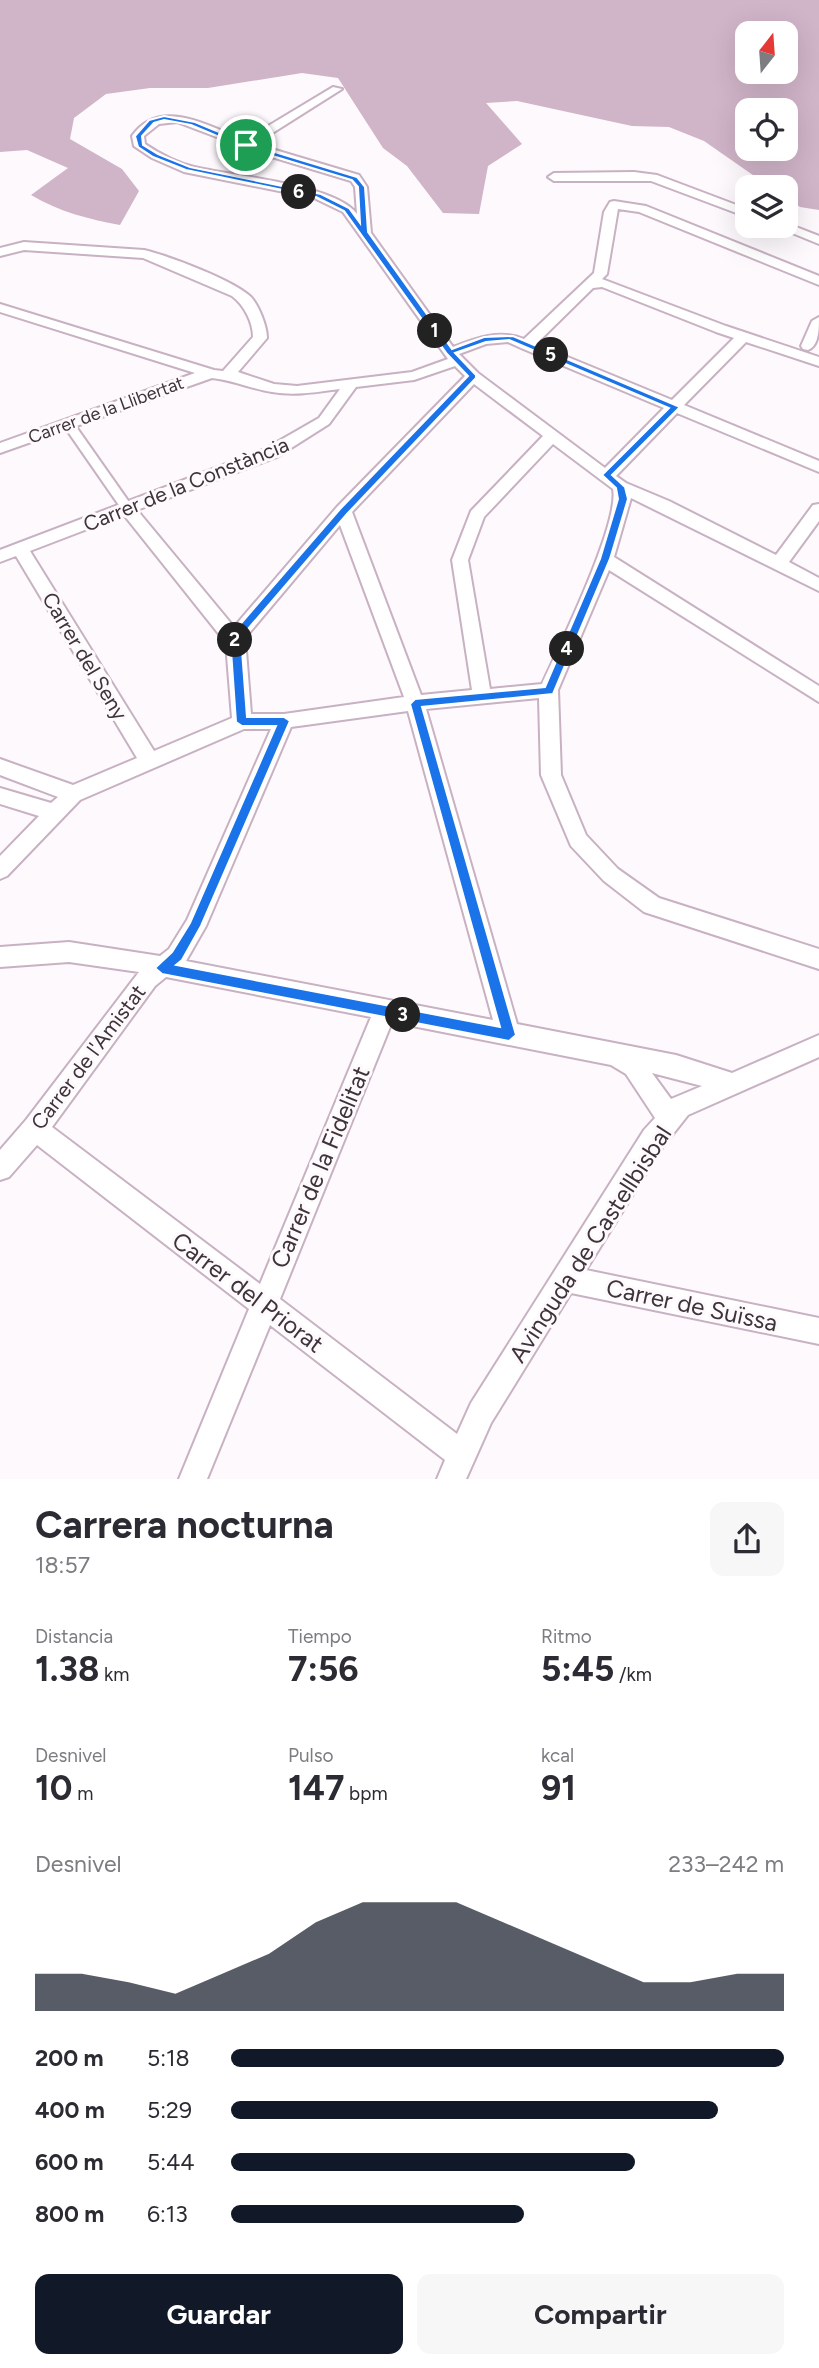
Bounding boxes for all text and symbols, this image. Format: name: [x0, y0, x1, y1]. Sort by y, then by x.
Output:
north arrow: [735, 21, 798, 84]
map controls: [735, 21, 798, 238]
button: locate: [735, 98, 798, 161]
pin: [216, 115, 276, 175]
icon: arrive: [227, 126, 265, 164]
pin: 6: [282, 174, 316, 210]
button: layers: [735, 175, 798, 238]
text: 6: [293, 180, 304, 203]
pin: 1: [418, 314, 452, 348]
text: 1: [430, 319, 439, 342]
pin: 5: [534, 338, 568, 372]
text: 5: [545, 343, 556, 366]
street label: Carrer de la Llibertat: [25, 372, 187, 448]
street label: Carrer de la Constància: [80, 431, 292, 537]
street label: Carrer del Seny: [37, 588, 133, 724]
pin: 2: [218, 622, 252, 658]
text: 2: [229, 628, 240, 651]
pin: 4: [550, 632, 584, 666]
text: 4: [560, 637, 573, 660]
street label: Carrer de l'Amistat: [25, 980, 151, 1134]
pin: 3: [386, 998, 420, 1032]
text: 3: [397, 1003, 408, 1026]
street label: Carrer de la Fidelitat: [264, 1062, 376, 1272]
street label: Avinguda de Castellbisbal: [503, 1120, 677, 1368]
street label: Carrer del Priorat: [167, 1226, 329, 1358]
street label: Carrer de Suïssa: [604, 1273, 780, 1337]
text: Carrera nocturna: [35, 1502, 334, 1548]
button: share: [710, 1502, 784, 1576]
text: 18:57: [35, 1551, 90, 1579]
text: Distancia: [35, 1625, 113, 1648]
text: Tiempo: [288, 1625, 352, 1648]
text: Ritmo: [541, 1625, 592, 1648]
text: 1.38: [35, 1648, 99, 1690]
text: 7:56: [288, 1648, 359, 1690]
text: 5:45: [541, 1648, 614, 1690]
text: km: [99, 1663, 129, 1686]
text: /km: [614, 1663, 652, 1686]
text: Desnivel: [35, 1744, 107, 1767]
text: Pulso: [288, 1744, 334, 1767]
text: kcal: [541, 1744, 574, 1767]
text: 10: [35, 1767, 72, 1809]
text: 147: [288, 1767, 344, 1809]
text: 91: [541, 1767, 576, 1809]
text: m: [72, 1782, 93, 1805]
text: bpm: [344, 1782, 388, 1805]
text: Desnivel: [35, 1850, 122, 1878]
text: 233–242 m: [668, 1850, 784, 1878]
text: 200 m: [35, 2044, 104, 2072]
text: 5:18: [147, 2044, 190, 2072]
text: 400 m: [35, 2096, 105, 2124]
text: 5:29: [147, 2096, 192, 2124]
text: 600 m: [35, 2148, 104, 2176]
text: 5:44: [147, 2148, 195, 2176]
text: 800 m: [35, 2200, 104, 2228]
text: 6:13: [147, 2200, 188, 2228]
button: Guardar: [35, 2274, 403, 2354]
button: Compartir: [417, 2274, 784, 2354]

